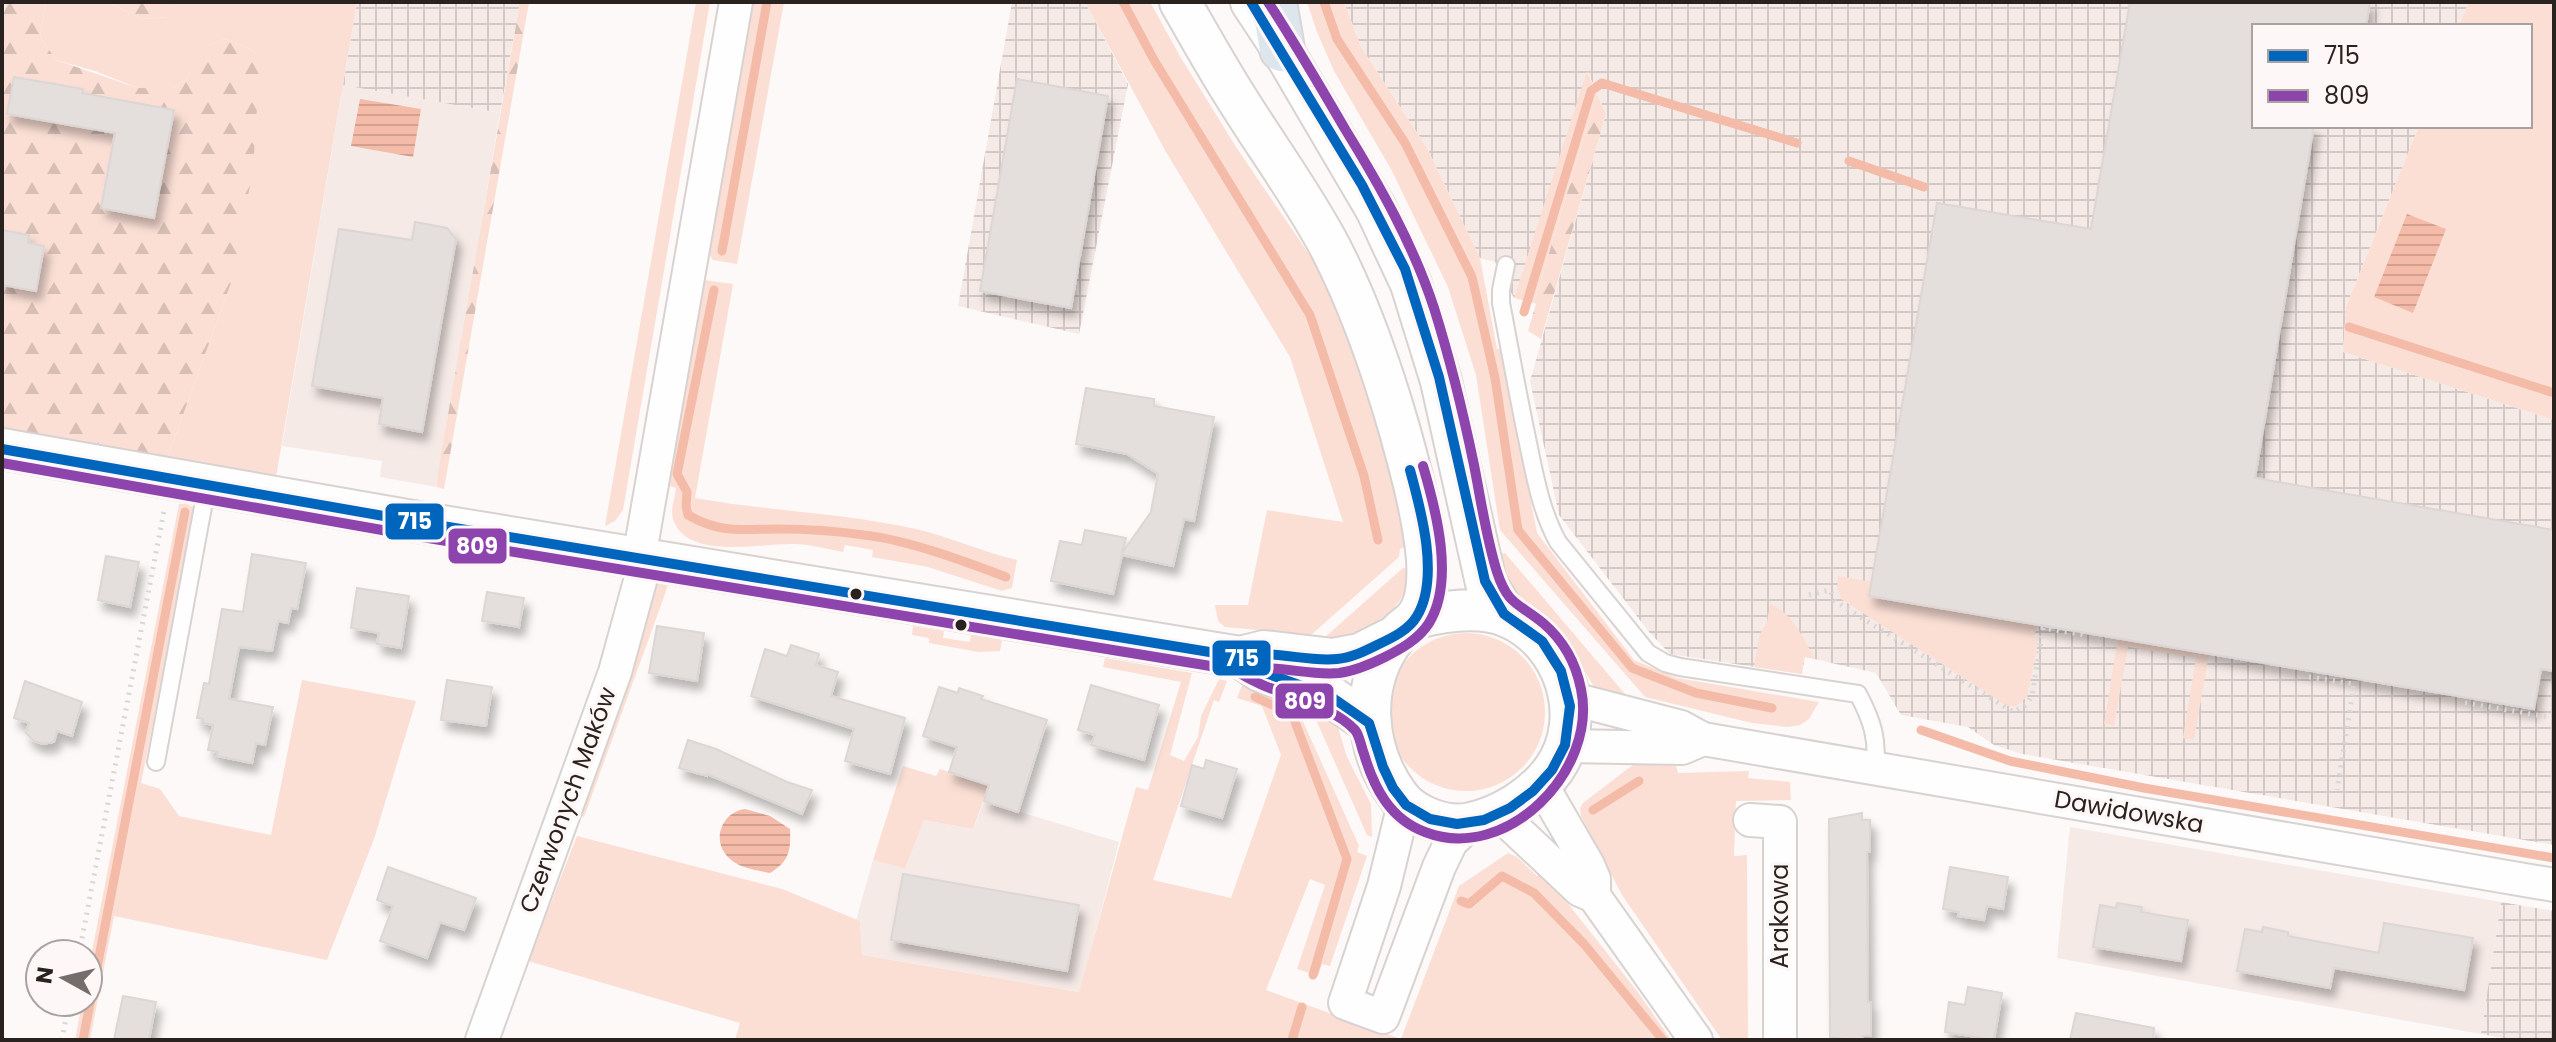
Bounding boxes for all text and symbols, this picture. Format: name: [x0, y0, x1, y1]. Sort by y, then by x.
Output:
legend: [2252, 24, 2532, 128]
text: 715: [2324, 39, 2360, 72]
text: 809: [2324, 79, 2369, 112]
line badge: 715: [384, 502, 445, 541]
text: 715: [398, 506, 432, 537]
line badge: 809: [447, 527, 508, 565]
text: 809: [456, 531, 498, 562]
unlabelled marker: [848, 586, 864, 602]
unlabelled marker: [953, 617, 969, 633]
line badge: 715: [1211, 639, 1272, 677]
text: 715: [1225, 643, 1259, 674]
street label: Czerwonych Maków: [511, 682, 624, 917]
line badge: 809: [1274, 682, 1335, 720]
text: 809: [1284, 686, 1326, 717]
street label: Dawidowska: [2052, 782, 2206, 841]
street label: Arakowa: [1763, 864, 1796, 968]
north arrow: [24, 938, 104, 1018]
text: N: [28, 965, 61, 986]

